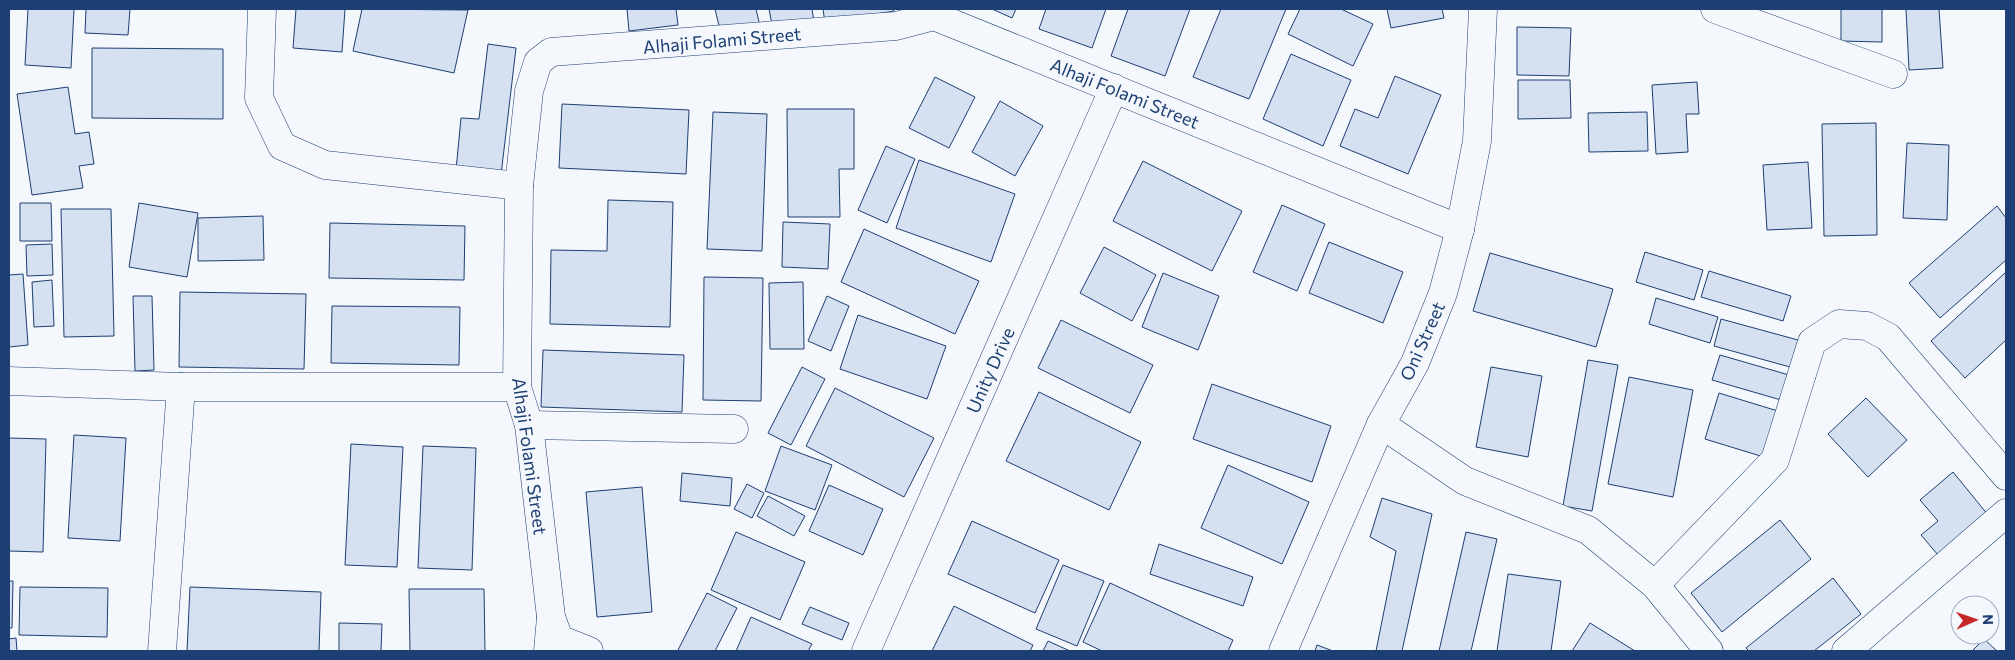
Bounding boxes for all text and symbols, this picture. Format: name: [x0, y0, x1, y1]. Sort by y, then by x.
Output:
street label: Alhaji Folami Street: [642, 22, 802, 58]
street label: Alhaji Folami Street: [1047, 53, 1203, 133]
street label: Oni Street: [1395, 298, 1449, 384]
street label: Unity Drive: [961, 324, 1019, 416]
street label: Alhaji Folami Street: [508, 376, 552, 536]
north arrow: [1950, 595, 2000, 645]
text: N: [1980, 614, 1997, 625]

